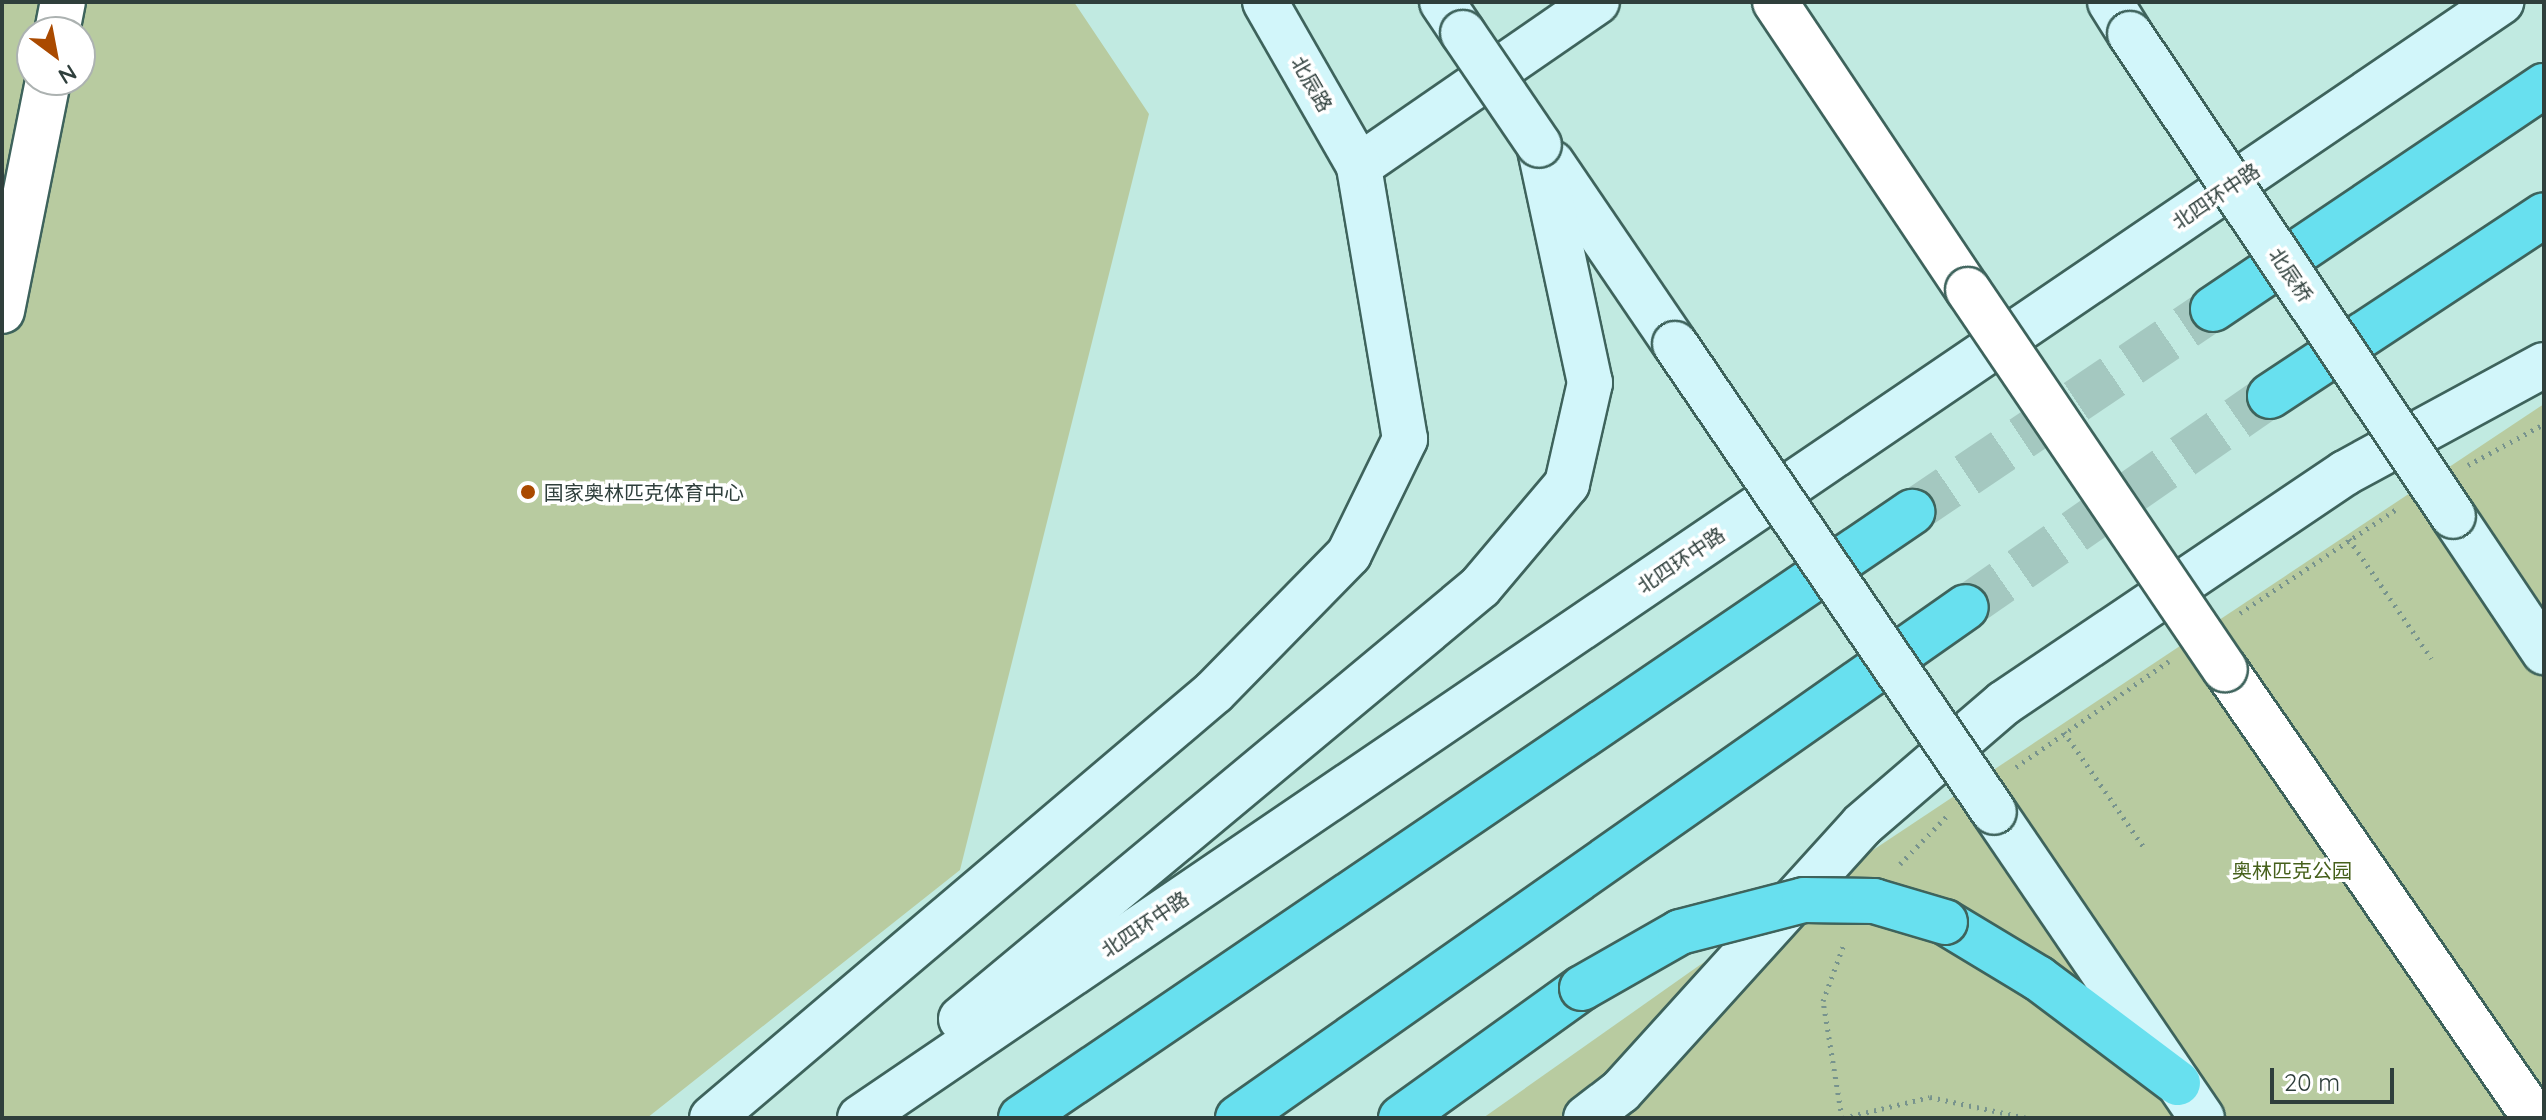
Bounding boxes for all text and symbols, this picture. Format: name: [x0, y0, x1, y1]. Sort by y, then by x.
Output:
north arrow: [16, 16, 96, 96]
street label: 北辰路: [1287, 52, 1337, 116]
text: N: [53, 58, 82, 91]
street label: 北四环中路: [2168, 158, 2264, 234]
street label: 北辰桥: [2264, 243, 2318, 307]
place label: 国家奥林匹克体育中心: [544, 480, 744, 504]
marker: 国家奥林匹克体育中心: [519, 483, 537, 501]
street label: 北四环中路: [1633, 522, 1729, 598]
park label: 奥林匹克公园: [2232, 858, 2352, 882]
street label: 北四环中路: [1097, 886, 1193, 962]
scale bar: [2274, 1052, 2398, 1102]
text: 20 m: [2284, 1067, 2340, 1097]

